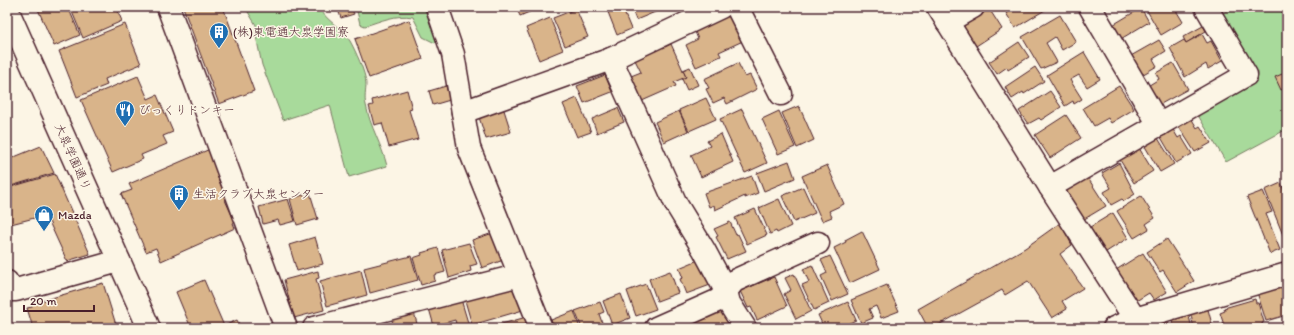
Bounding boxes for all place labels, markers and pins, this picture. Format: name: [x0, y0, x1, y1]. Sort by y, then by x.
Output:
building icon: (株)東電通大泉学園寮: [208, 21, 230, 49]
place label: (株)東電通大泉学園寮: [233, 25, 349, 39]
restaurant icon: びっくりドンキー: [114, 99, 136, 127]
place label: びっくりドンキー: [139, 103, 235, 117]
building icon: 生活クラブ大泉センター: [168, 183, 190, 211]
place label: 生活クラブ大泉センター: [193, 187, 325, 201]
shop icon: Mazda: [33, 204, 55, 232]
place label: Mazda: [58, 208, 92, 222]

